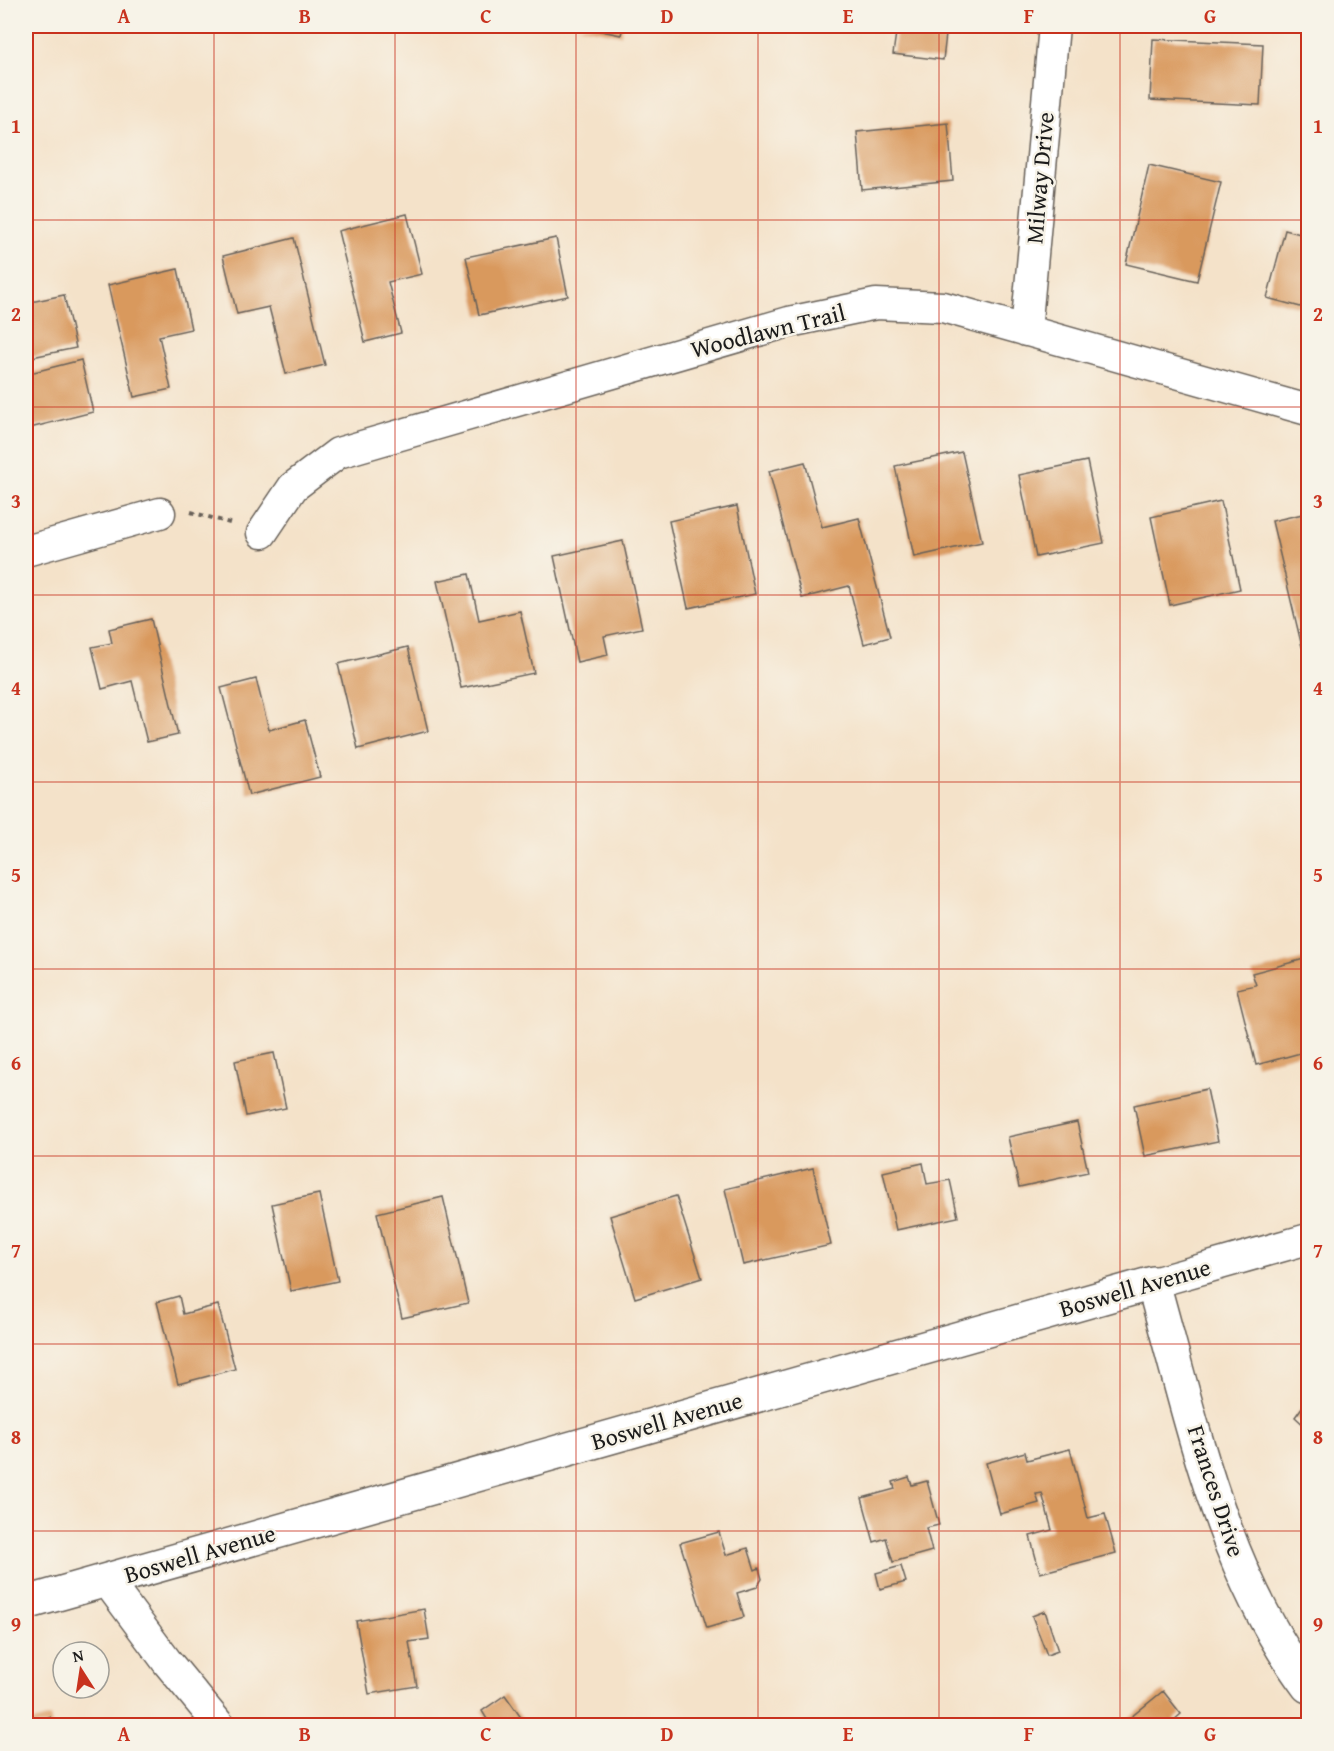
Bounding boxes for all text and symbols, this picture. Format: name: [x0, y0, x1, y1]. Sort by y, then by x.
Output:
text: A: [118, 1, 131, 30]
text: B: [299, 1, 311, 30]
text: C: [480, 1, 492, 30]
text: D: [660, 1, 674, 30]
text: E: [843, 1, 854, 30]
text: F: [1024, 1, 1034, 30]
text: G: [1204, 1, 1216, 30]
text: 1: [11, 111, 21, 140]
street label: Milway Drive: [1016, 111, 1063, 245]
text: 1: [1313, 111, 1323, 140]
street label: Woodlawn Trail: [687, 294, 849, 367]
text: 2: [11, 299, 21, 328]
text: 2: [1313, 299, 1323, 328]
text: 3: [11, 486, 21, 515]
text: 3: [1313, 486, 1323, 515]
text: 4: [11, 673, 21, 702]
text: 4: [1313, 673, 1323, 702]
text: 5: [11, 860, 21, 889]
text: 5: [1313, 860, 1323, 889]
text: 6: [11, 1048, 21, 1077]
text: 6: [1313, 1048, 1323, 1077]
text: 7: [11, 1235, 21, 1264]
text: 7: [1313, 1235, 1323, 1264]
street label: Boswell Avenue: [1055, 1249, 1215, 1326]
street label: Boswell Avenue: [587, 1382, 747, 1459]
street label: Frances Drive: [1179, 1420, 1254, 1561]
text: 8: [11, 1422, 21, 1451]
text: 8: [1313, 1422, 1323, 1451]
street label: Boswell Avenue: [120, 1515, 280, 1592]
text: 9: [11, 1609, 21, 1638]
text: 9: [1313, 1609, 1323, 1638]
north arrow: [51, 1640, 111, 1700]
text: N: [70, 1642, 86, 1668]
text: A: [118, 1719, 131, 1748]
text: B: [299, 1719, 311, 1748]
text: C: [480, 1719, 492, 1748]
text: D: [660, 1719, 674, 1748]
text: E: [843, 1719, 854, 1748]
text: F: [1024, 1719, 1034, 1748]
text: G: [1204, 1719, 1216, 1748]

